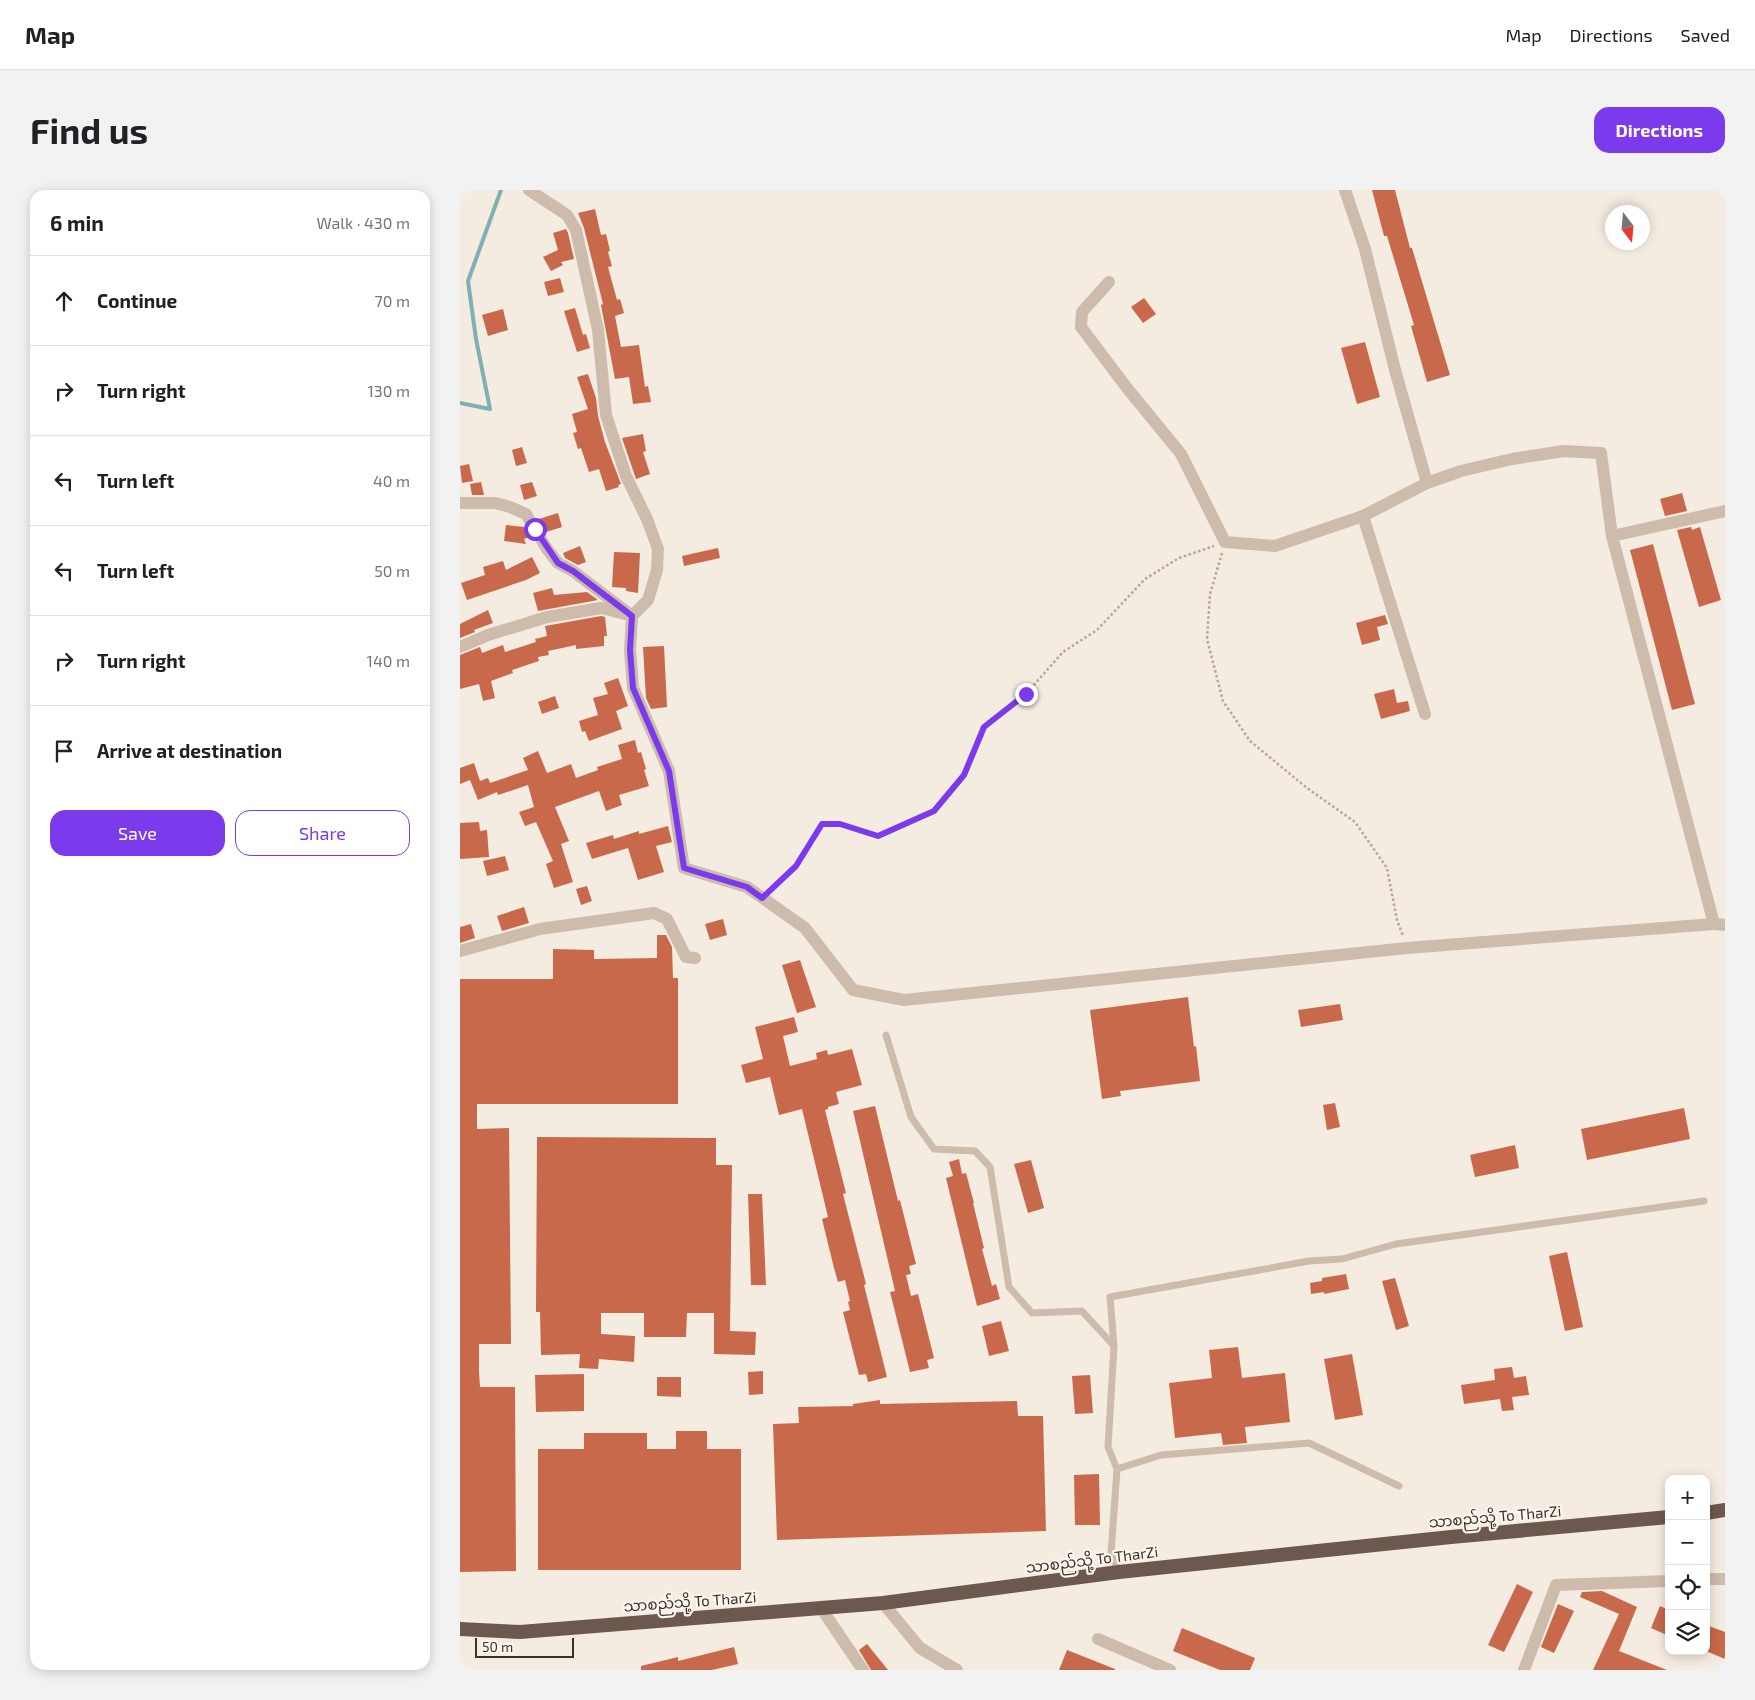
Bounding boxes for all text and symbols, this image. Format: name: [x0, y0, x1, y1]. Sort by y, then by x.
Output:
text: Map: [25, 20, 75, 49]
text: Map: [1505, 24, 1542, 46]
text: Directions: [1570, 24, 1653, 46]
text: Saved: [1681, 24, 1730, 46]
button: Directions: [1594, 107, 1725, 153]
text: Find us: [30, 109, 148, 151]
north arrow: [1605, 205, 1650, 250]
text: 6 min: [50, 210, 104, 235]
text: Walk · 430 m: [317, 213, 410, 232]
icon: ahead: [50, 287, 78, 315]
text: Continue: [97, 289, 177, 312]
text: 70 m: [375, 291, 410, 310]
icon: right: [50, 377, 78, 405]
text: Turn right: [97, 379, 185, 402]
text: 130 m: [368, 381, 410, 400]
icon: left: [50, 467, 78, 495]
text: Turn left: [97, 469, 174, 492]
text: 40 m: [373, 471, 410, 490]
route start: [524, 518, 547, 541]
icon: left: [50, 557, 78, 585]
text: Turn left: [97, 559, 174, 582]
text: 50 m: [374, 561, 410, 580]
icon: right: [50, 647, 78, 675]
text: Turn right: [97, 649, 185, 672]
text: 140 m: [367, 651, 410, 670]
route end: [1015, 683, 1038, 706]
icon: arrive: [50, 737, 78, 765]
text: Arrive at destination: [97, 739, 282, 762]
button: Save: [50, 810, 225, 856]
button: Share: [235, 810, 410, 856]
map controls: [1665, 1475, 1710, 1655]
button: +: [1665, 1475, 1710, 1520]
street label: သာစည်သို့ To TharZi: [1428, 1501, 1562, 1535]
button: −: [1665, 1520, 1710, 1565]
street label: သာစည်သို့ To TharZi: [1025, 1542, 1160, 1580]
button: locate: [1665, 1565, 1710, 1610]
street label: သာစည်သို့ To TharZi: [623, 1587, 757, 1619]
button: layers: [1665, 1610, 1710, 1655]
scale bar: [475, 1635, 574, 1658]
text: 50 m: [482, 1638, 513, 1655]

